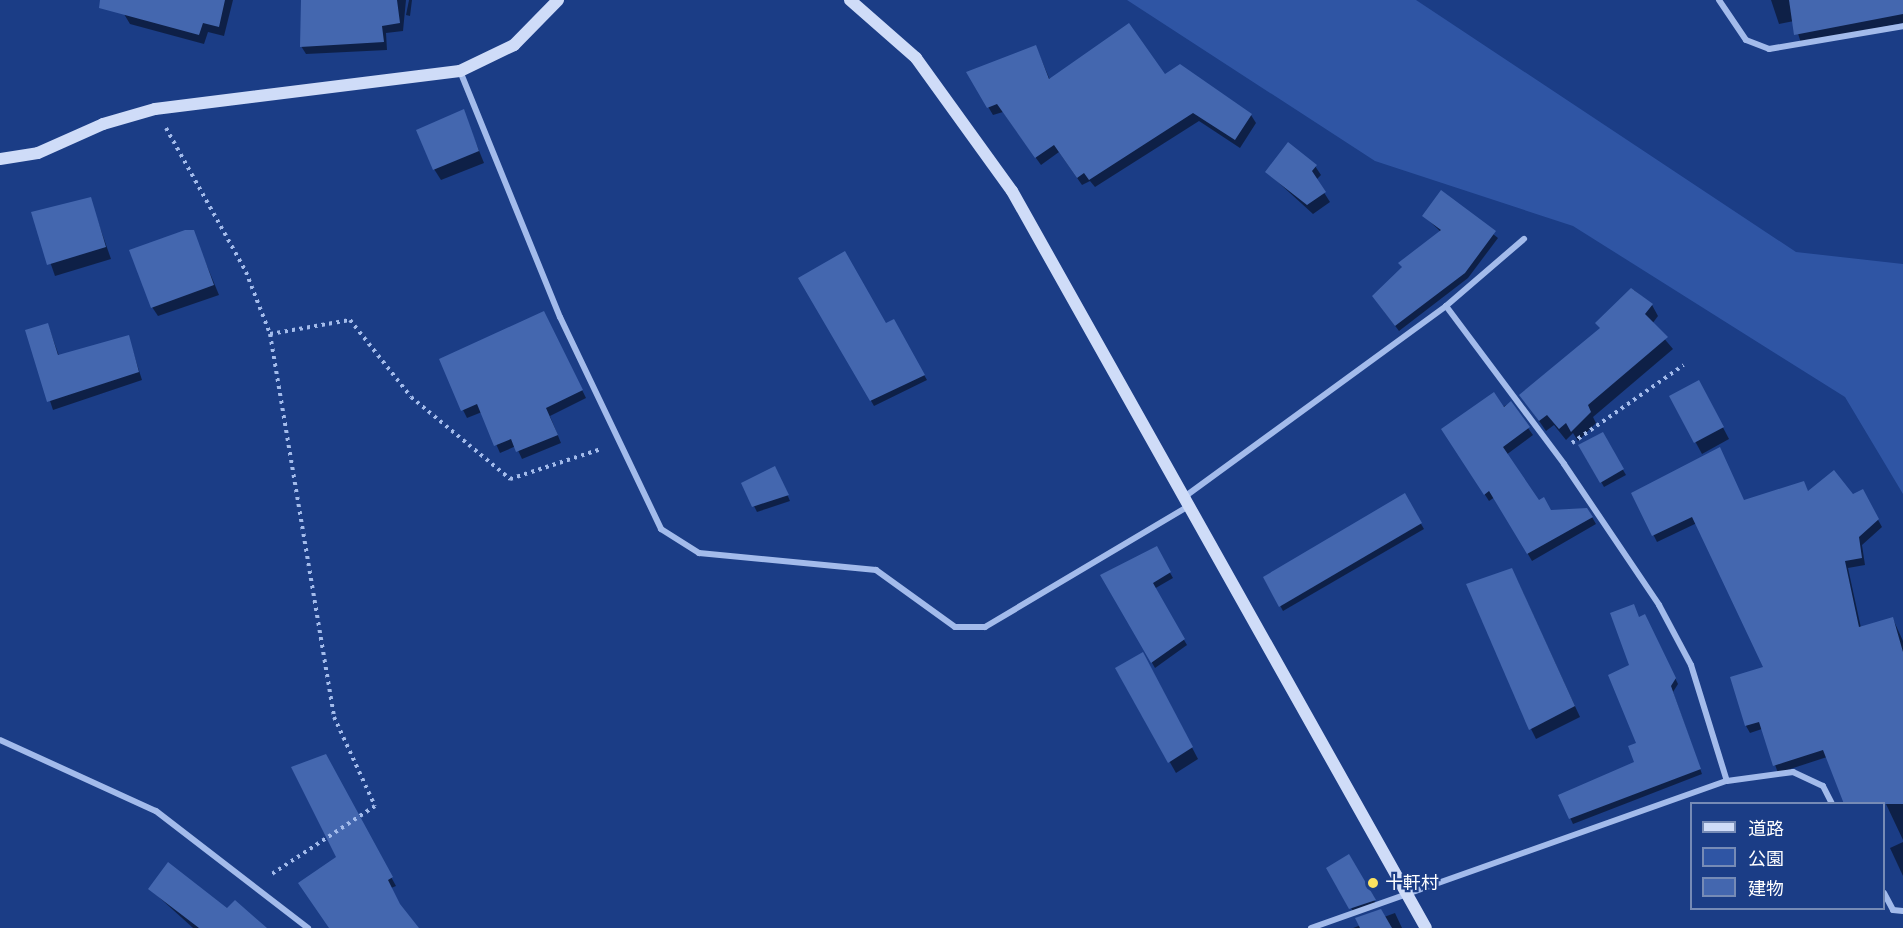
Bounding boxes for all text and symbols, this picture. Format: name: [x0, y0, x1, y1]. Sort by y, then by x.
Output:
legend: [1690, 802, 1885, 910]
text: 道路: [1748, 818, 1784, 840]
text: 公園: [1748, 848, 1784, 870]
place label: 十軒村: [1385, 872, 1439, 894]
marker: 十軒村: [1366, 876, 1380, 890]
text: 建物: [1748, 878, 1784, 900]

